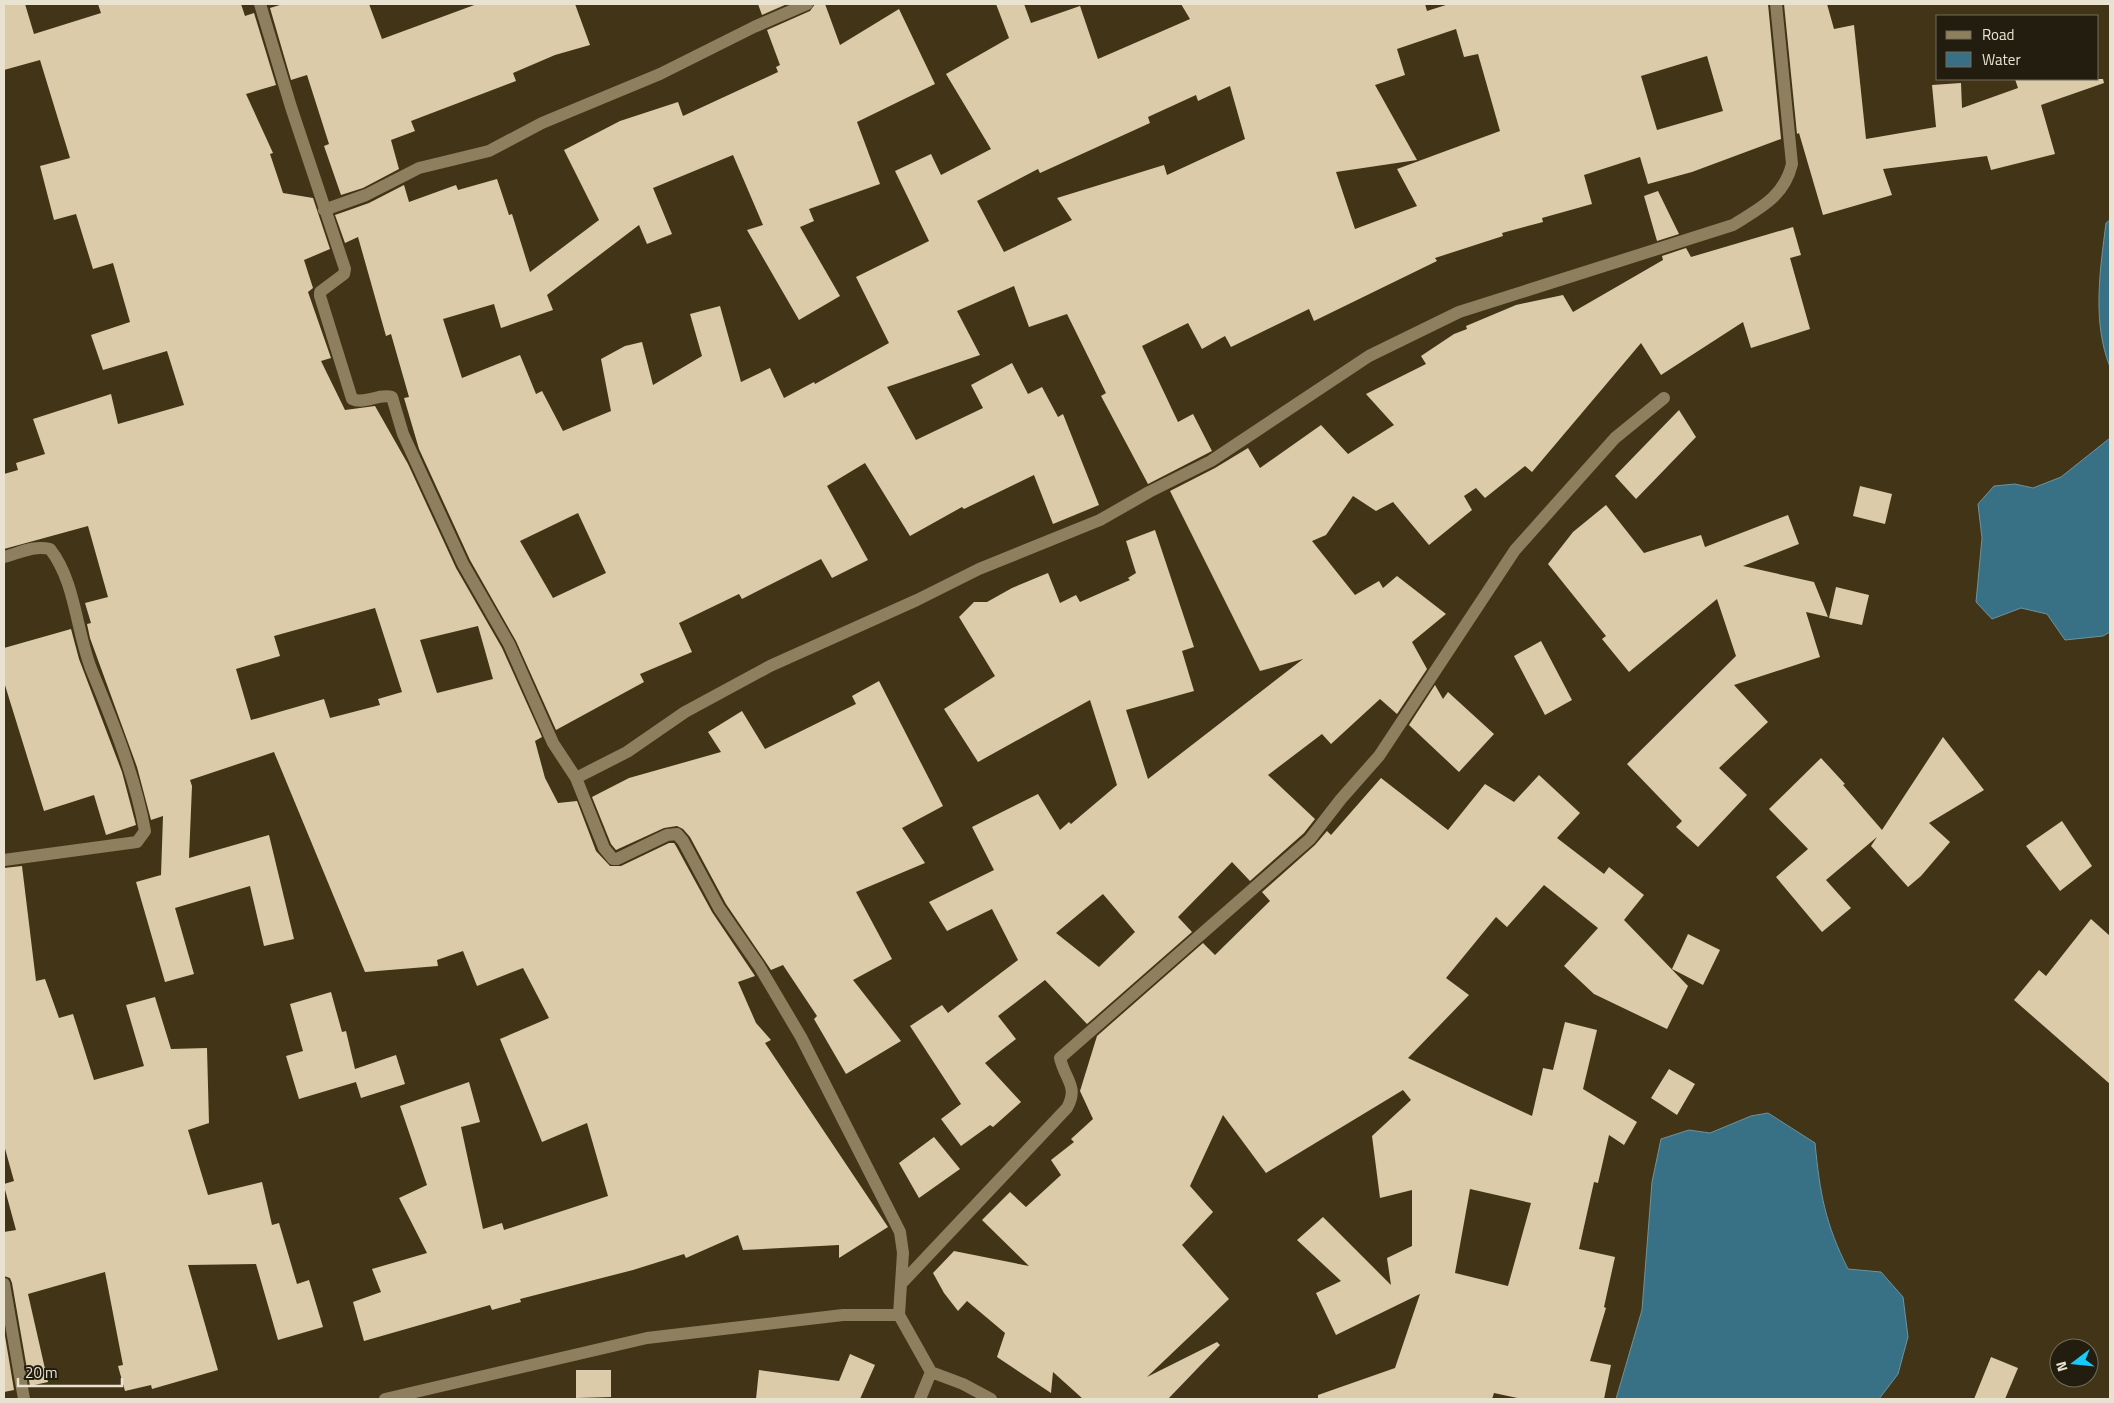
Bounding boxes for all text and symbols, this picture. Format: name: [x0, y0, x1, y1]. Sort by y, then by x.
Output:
legend: [1936, 15, 2099, 80]
text: Road: [1982, 23, 2014, 46]
text: Water: [1982, 48, 2021, 71]
north arrow: [2049, 1338, 2099, 1388]
scale bar: [18, 1356, 121, 1388]
text: N: [2050, 1359, 2072, 1374]
text: 20 m: [25, 1361, 58, 1384]

